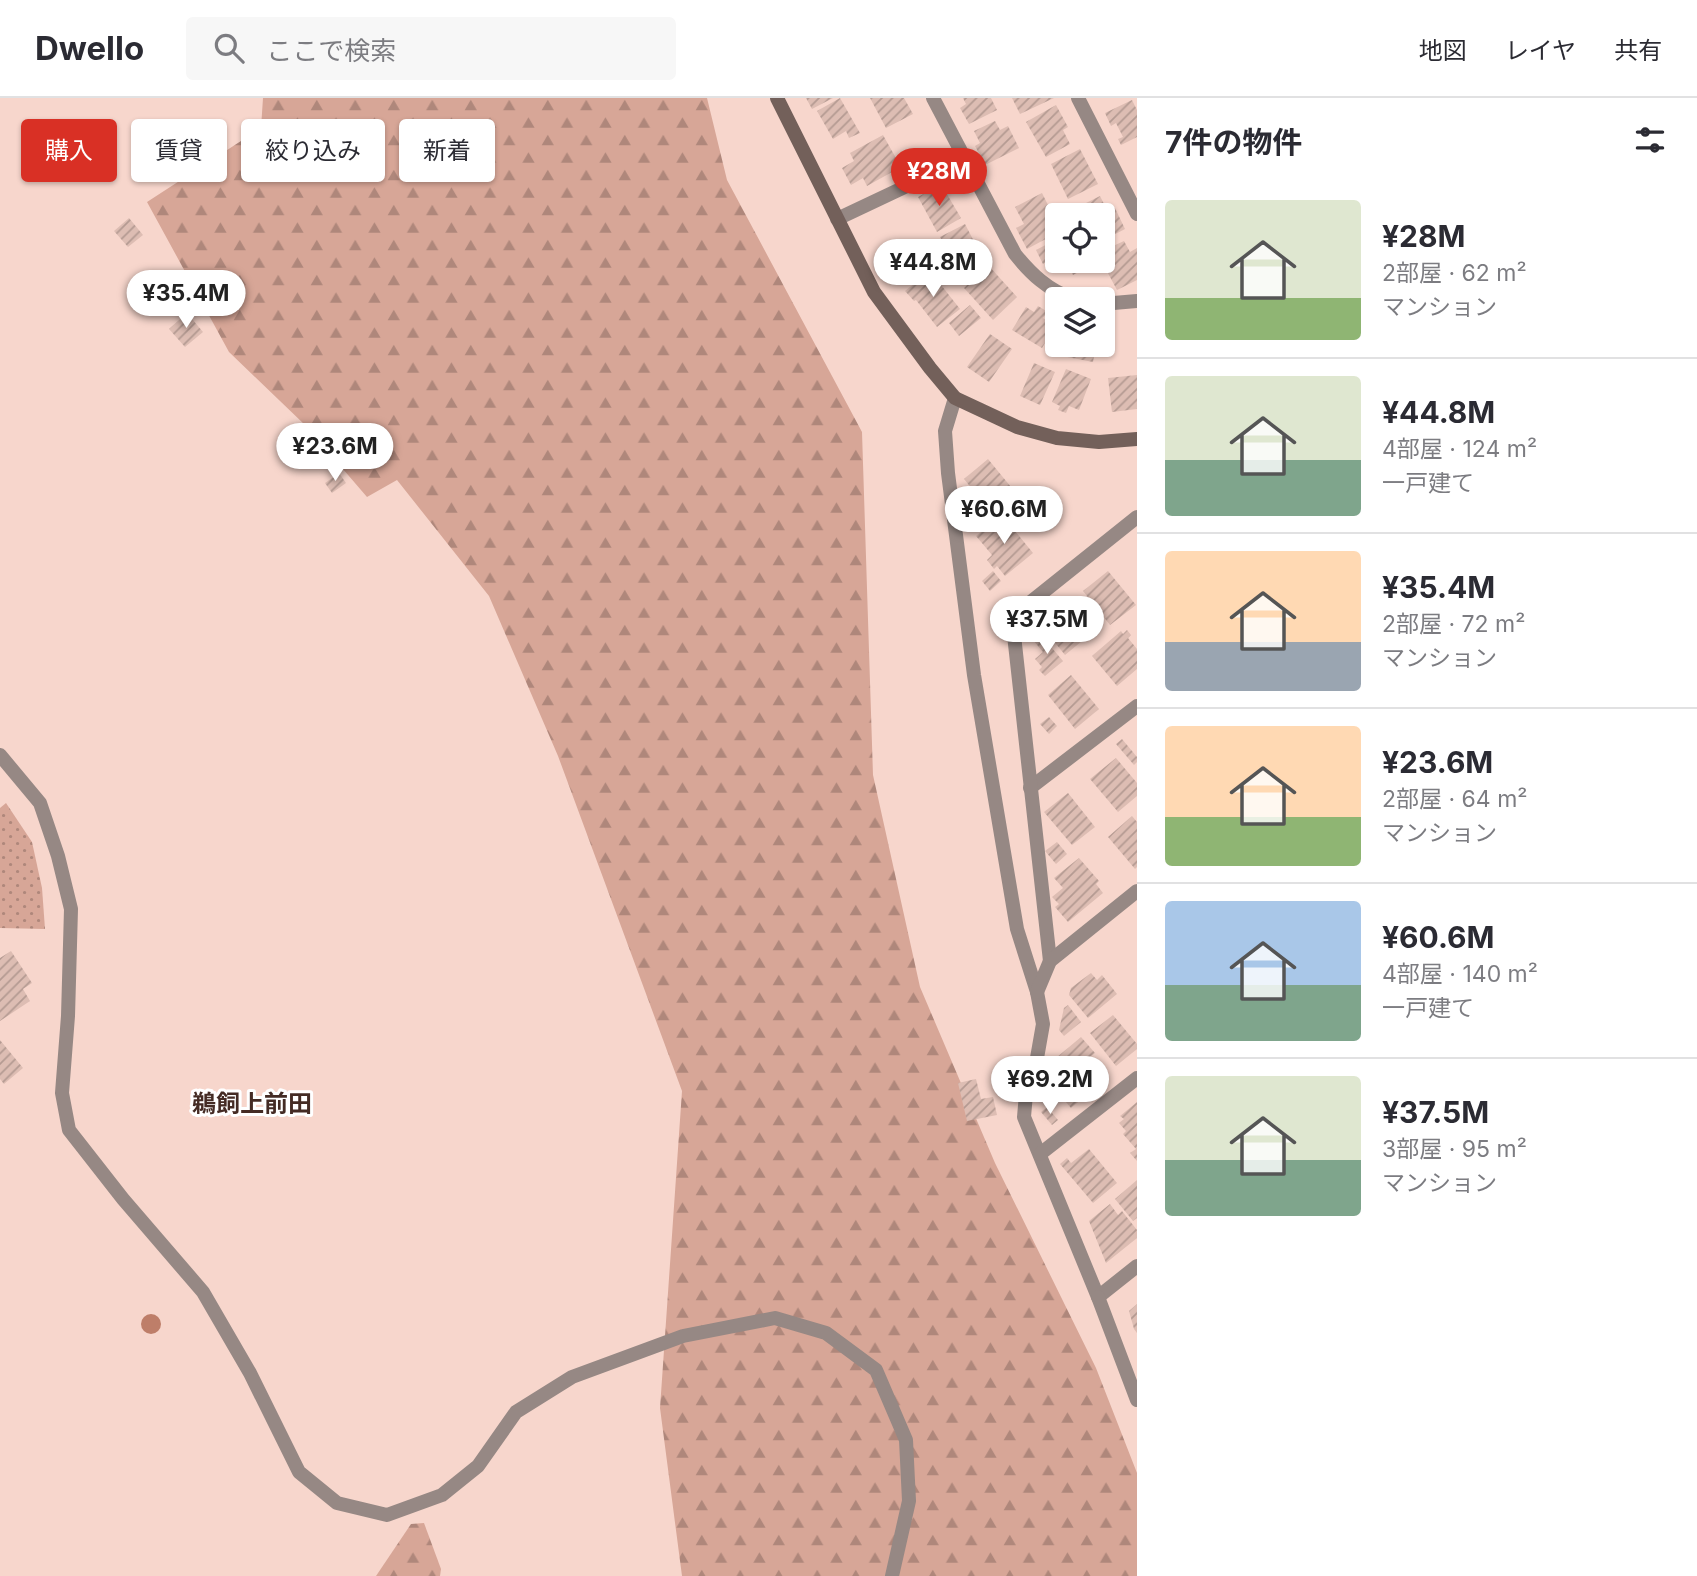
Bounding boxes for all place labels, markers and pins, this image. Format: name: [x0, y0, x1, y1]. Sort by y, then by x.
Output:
pin: ¥28M: [898, 148, 980, 208]
pin: ¥44.8M: [876, 240, 990, 299]
pin: ¥35.4M: [129, 271, 243, 330]
pin: ¥23.6M: [278, 424, 392, 483]
pin: ¥60.6M: [947, 486, 1061, 546]
pin: ¥37.5M: [990, 596, 1104, 656]
pin: ¥69.2M: [993, 1056, 1107, 1116]

